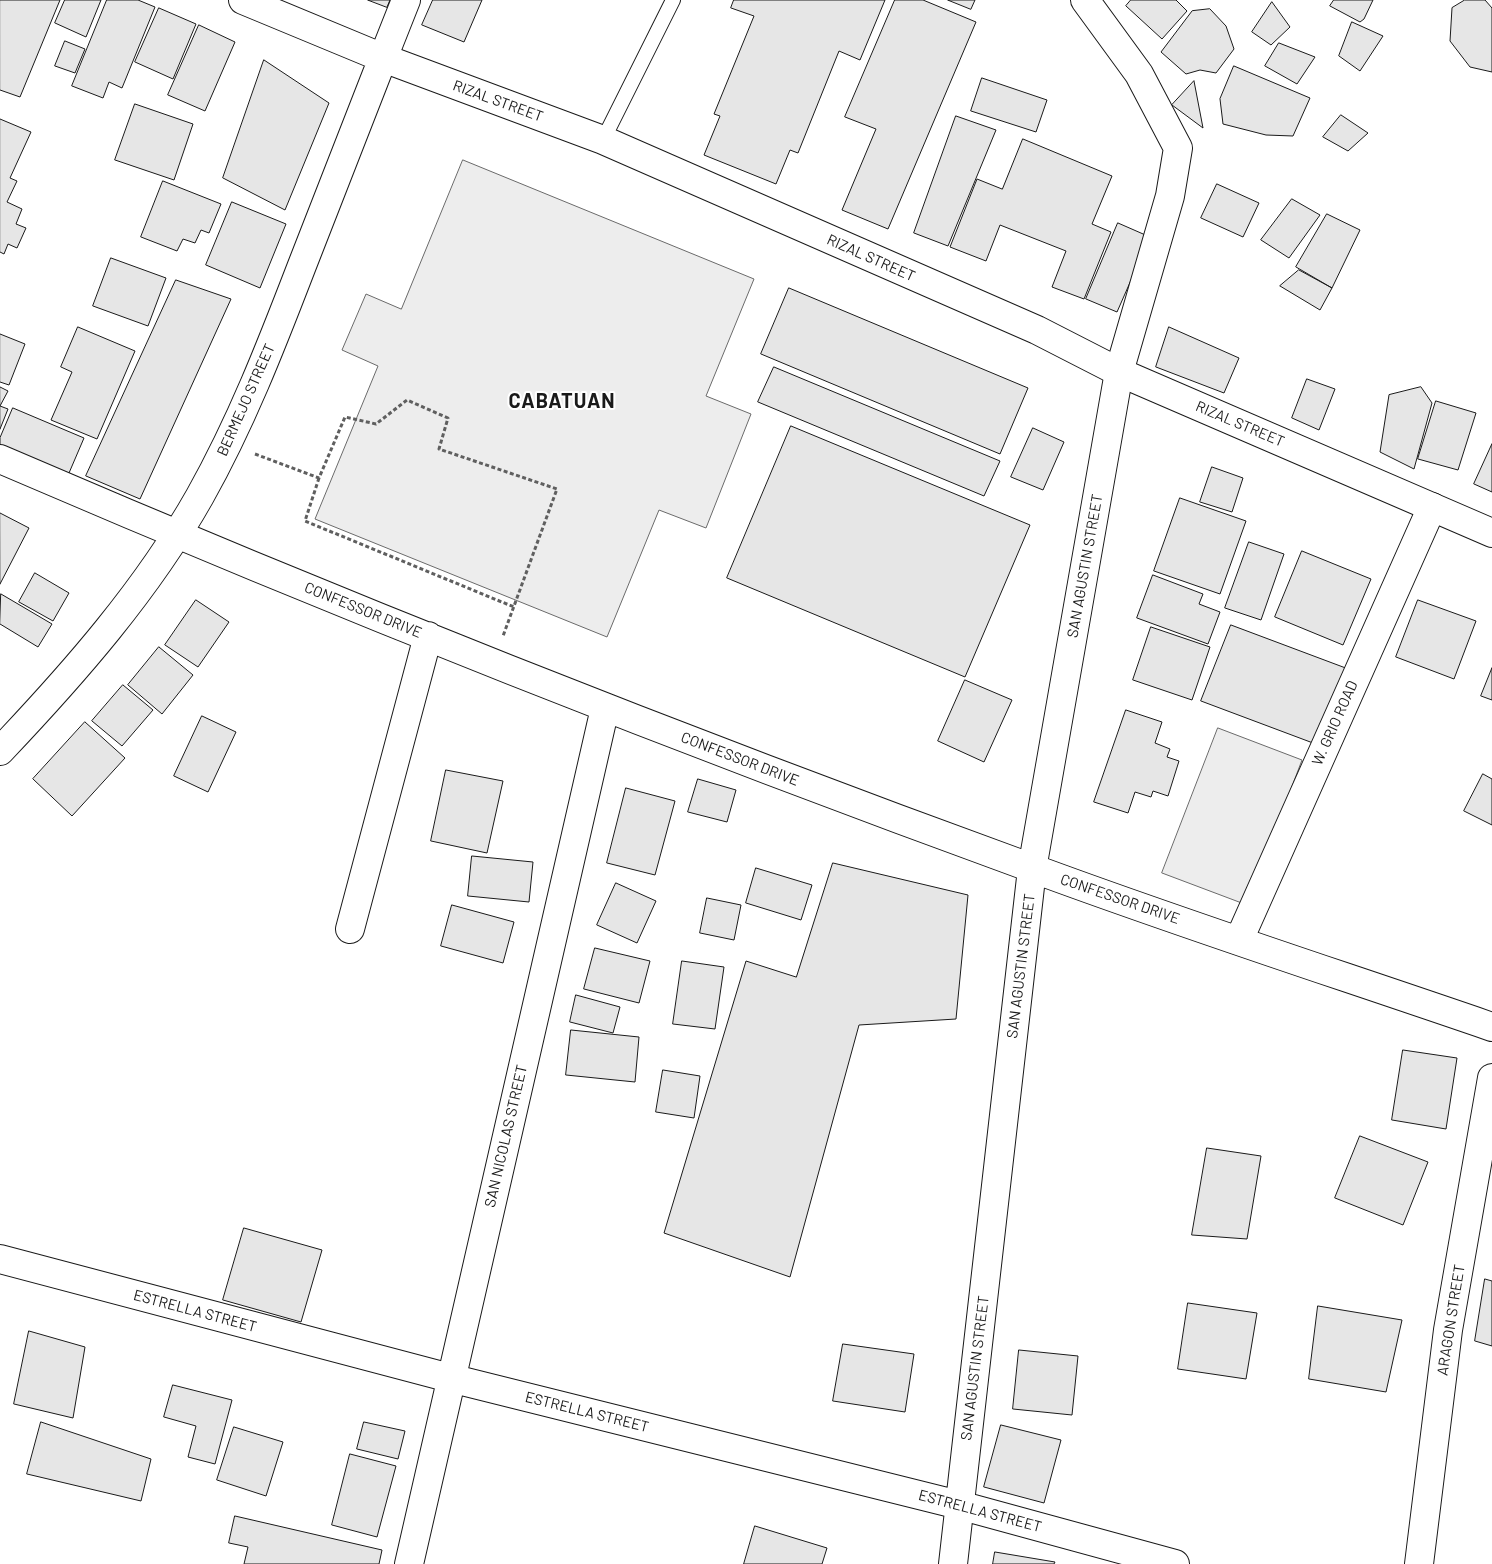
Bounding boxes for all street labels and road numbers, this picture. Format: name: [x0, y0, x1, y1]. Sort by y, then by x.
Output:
street label: RIZAL STREET: [450, 76, 546, 126]
street label: RIZAL STREET: [824, 231, 918, 285]
street label: BERMEJO STREET: [213, 341, 279, 459]
street label: RIZAL STREET: [1193, 397, 1287, 451]
street label: SAN AGUSTIN STREET: [1063, 493, 1107, 639]
street label: CONFESSOR DRIVE: [302, 578, 424, 642]
street label: W. GRIO ROAD: [1308, 678, 1362, 768]
street label: CONFESSOR DRIVE: [678, 728, 802, 790]
street label: CONFESSOR DRIVE: [1058, 870, 1182, 928]
street label: SAN AGUSTIN STREET: [1003, 893, 1039, 1039]
street label: SAN NICOLAS STREET: [481, 1063, 531, 1209]
street label: ARAGON STREET: [1433, 1263, 1469, 1377]
street label: ESTRELLA STREET: [131, 1286, 259, 1336]
street label: SAN AGUSTIN STREET: [957, 1295, 993, 1441]
street label: ESTRELLA STREET: [523, 1388, 651, 1436]
street label: ESTRELLA STREET: [916, 1486, 1044, 1536]

